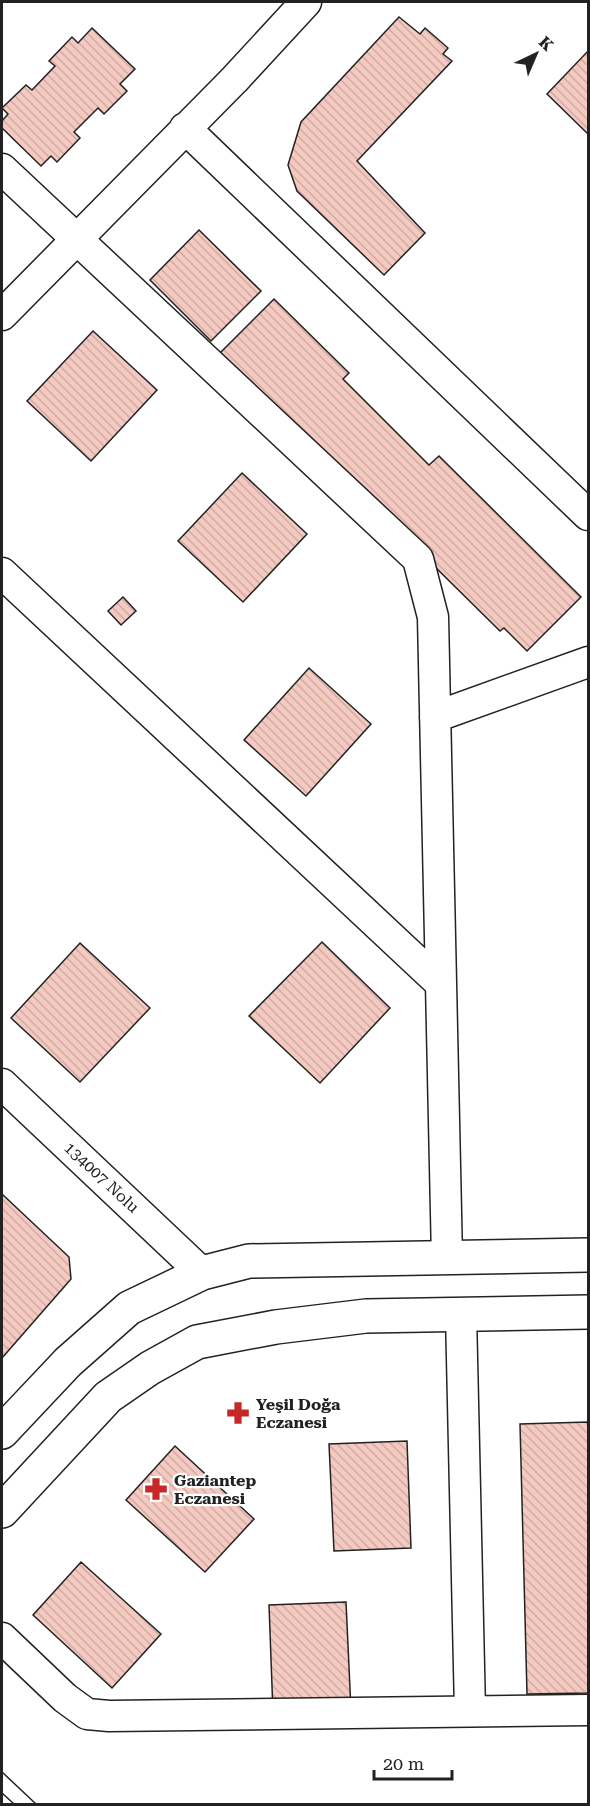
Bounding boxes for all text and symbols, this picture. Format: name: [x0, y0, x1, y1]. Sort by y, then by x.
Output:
north arrow: [506, 24, 566, 84]
text: K: [535, 32, 557, 55]
street label: 134007 Nolu: [60, 1138, 143, 1217]
place label: Yeşil Doğa Eczanesi: [256, 1395, 341, 1432]
pharmacy icon: Yeşil Doğa Eczanesi: [225, 1400, 251, 1426]
place label: Gaziantep Eczanesi: [174, 1471, 256, 1508]
pharmacy icon: Gaziantep Eczanesi: [143, 1476, 169, 1502]
scale bar: [374, 1743, 452, 1781]
text: 20 m: [383, 1753, 424, 1774]

